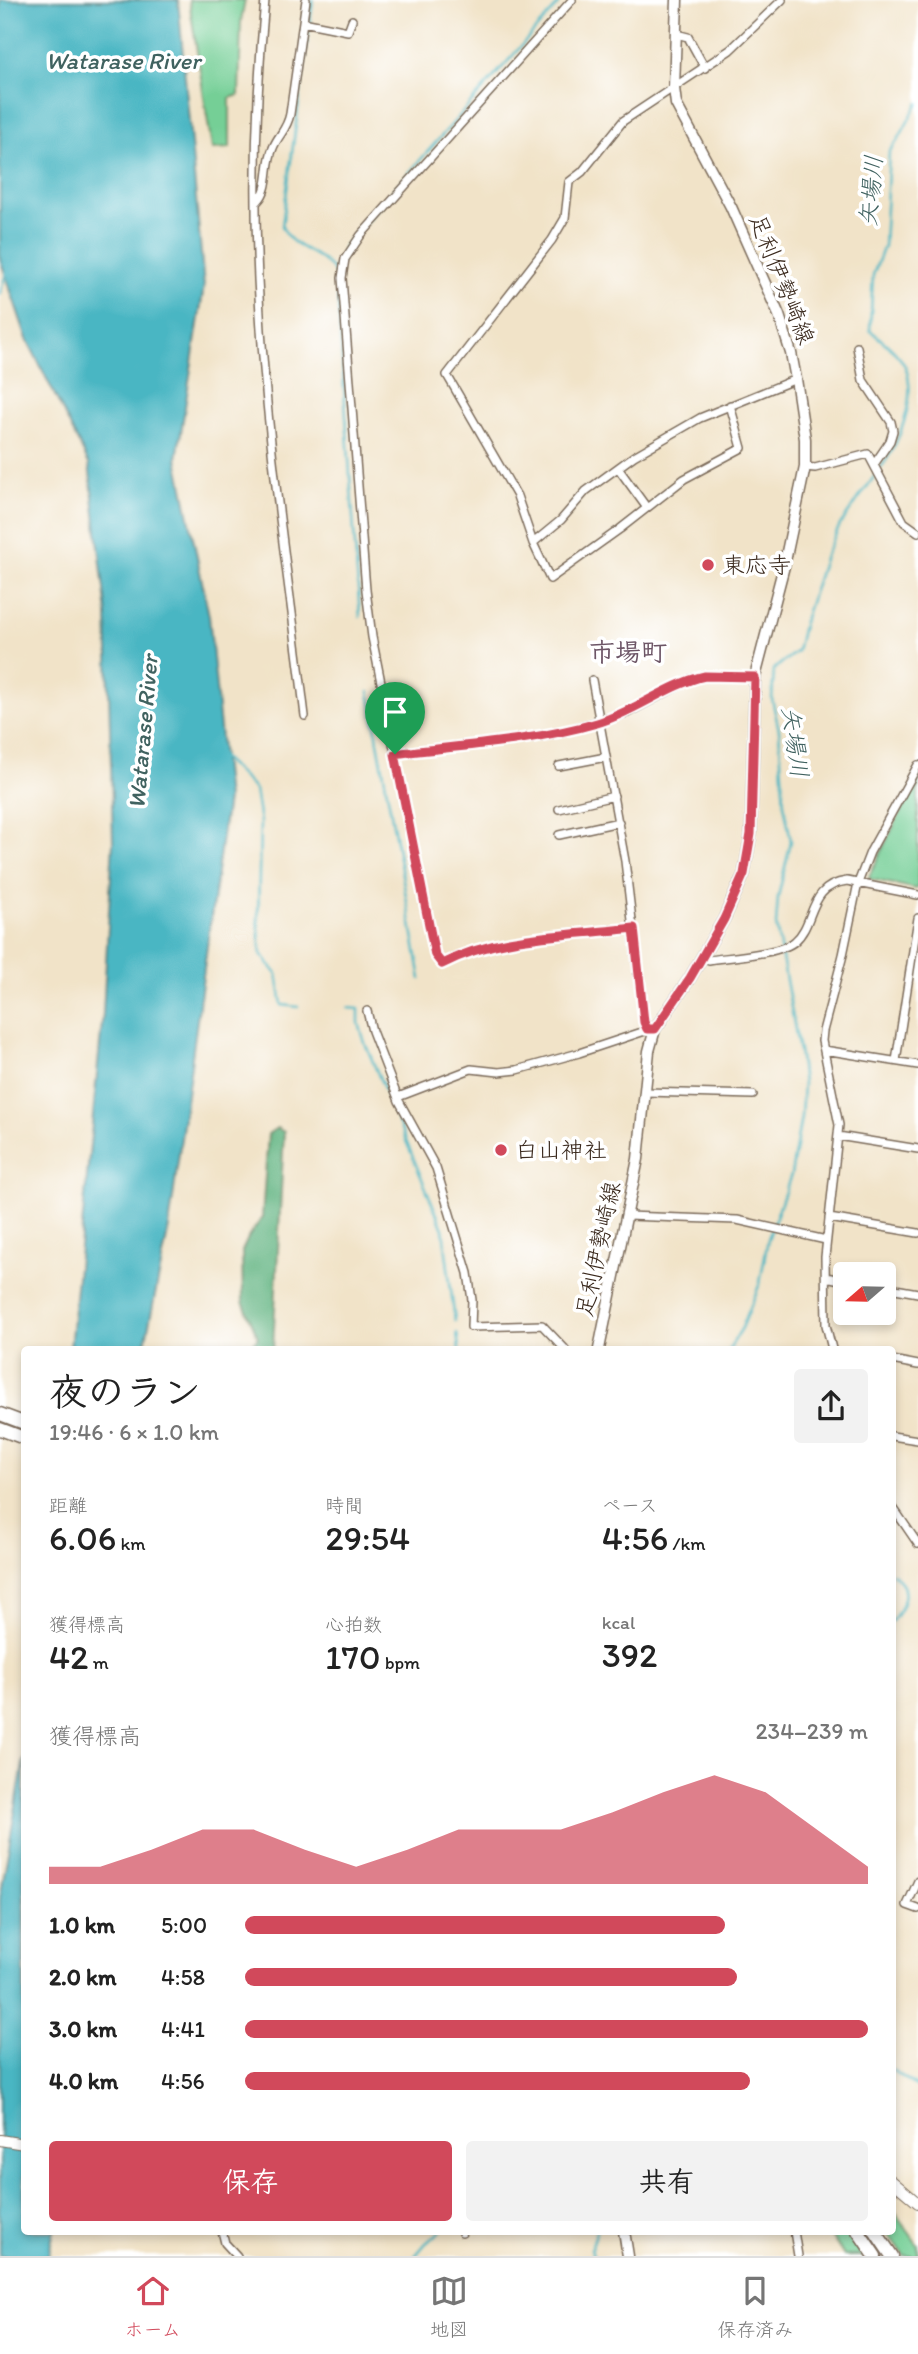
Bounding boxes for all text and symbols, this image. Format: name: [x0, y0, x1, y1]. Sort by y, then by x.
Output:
water label: Watarase River: [46, 46, 203, 75]
water label: 矢場川: [853, 154, 888, 228]
street label: 足利伊勢崎線: [743, 210, 821, 348]
place label: 東応寺: [722, 551, 791, 579]
marker: 東応寺: [700, 557, 716, 573]
district label: 市場町: [589, 636, 667, 668]
water label: Watarase River: [121, 651, 164, 810]
pin: [365, 682, 425, 754]
icon: arrive: [376, 693, 414, 731]
water label: 矢場川: [776, 704, 815, 780]
place label: 白山神社: [515, 1136, 607, 1164]
marker: 白山神社: [493, 1142, 509, 1158]
street label: 足利伊勢崎線: [570, 1179, 626, 1319]
north arrow: [833, 1262, 896, 1325]
map controls: [833, 1262, 896, 1325]
text: 夜のラン: [49, 1369, 201, 1415]
button: share: [794, 1369, 868, 1443]
text: 19:46 · 6 × 1.0 km: [49, 1418, 219, 1446]
text: 距離: [49, 1494, 87, 1517]
text: 時間: [325, 1494, 363, 1517]
text: ペース: [602, 1494, 658, 1517]
text: 6.06: [49, 1517, 116, 1559]
text: 29:54: [325, 1517, 410, 1559]
text: 4:56: [602, 1517, 668, 1559]
text: km: [116, 1532, 146, 1555]
text: /km: [668, 1532, 706, 1555]
text: kcal: [602, 1611, 635, 1634]
text: 獲得標高: [49, 1613, 125, 1636]
text: 心拍数: [325, 1613, 382, 1636]
text: 392: [602, 1634, 657, 1676]
text: 42: [49, 1636, 88, 1678]
text: 170: [325, 1636, 381, 1678]
text: m: [88, 1651, 109, 1674]
text: bpm: [381, 1651, 420, 1674]
text: 234–239 m: [756, 1717, 868, 1745]
text: 獲得標高: [49, 1722, 141, 1750]
text: 1.0 km: [49, 1911, 115, 1939]
text: 5:00: [161, 1911, 207, 1939]
text: 2.0 km: [49, 1963, 117, 1991]
text: 4:58: [161, 1963, 205, 1991]
text: 3.0 km: [49, 2015, 117, 2043]
text: 4:41: [161, 2015, 205, 2043]
text: 4.0 km: [49, 2067, 118, 2095]
text: 4:56: [161, 2067, 205, 2095]
button: 保存: [49, 2141, 452, 2221]
button: 共有: [466, 2141, 868, 2221]
tab: ホーム: [125, 2272, 181, 2341]
tab: 地図: [430, 2272, 468, 2341]
tab: 保存済み: [717, 2272, 793, 2341]

